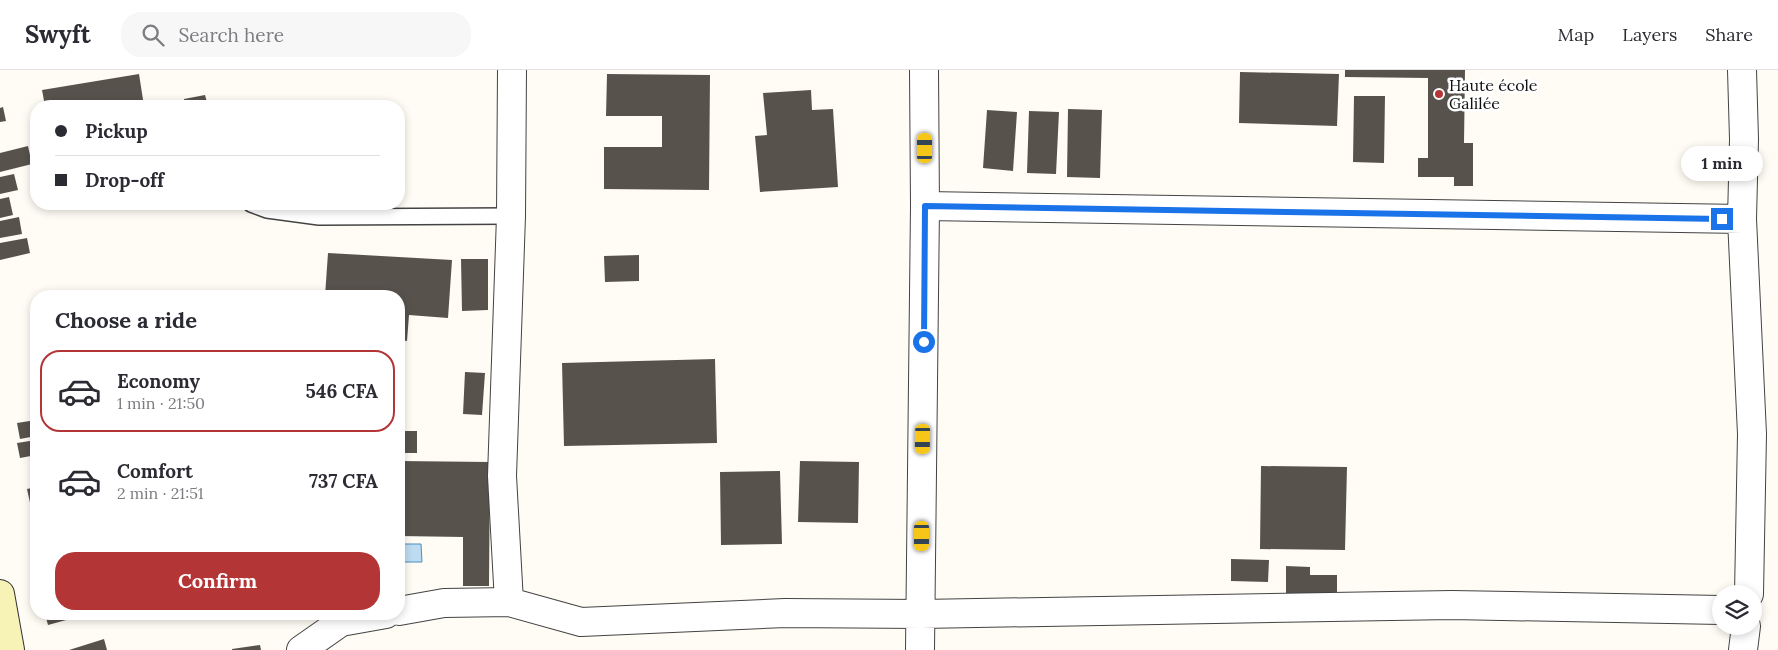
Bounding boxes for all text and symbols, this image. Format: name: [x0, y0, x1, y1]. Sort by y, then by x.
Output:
search box: [121, 12, 471, 57]
text: Swyft: [25, 19, 91, 50]
icon: search: [139, 21, 167, 49]
text: Search here: [179, 23, 284, 47]
text: Map: [1558, 23, 1594, 46]
text: Layers: [1622, 23, 1677, 46]
text: Share: [1705, 23, 1753, 46]
place label: Haute école Galilée: [1449, 75, 1538, 113]
marker: Haute école Galilée: [1433, 88, 1445, 100]
text: Pickup: [85, 119, 148, 143]
car: [917, 133, 932, 163]
callout: 1 min: [1681, 146, 1763, 182]
text: 1 min: [1702, 153, 1742, 173]
text: Drop-off: [85, 168, 164, 192]
route end: [1711, 208, 1733, 230]
text: Choose a ride: [55, 306, 197, 334]
route start: [913, 331, 935, 353]
icon: car: [57, 369, 102, 414]
text: Economy: [117, 369, 200, 393]
text: 546 CFA: [306, 379, 378, 403]
text: 1 min · 21:50: [117, 393, 205, 413]
car: [915, 424, 930, 454]
icon: car: [57, 459, 102, 504]
text: Comfort: [117, 459, 193, 483]
text: 737 CFA: [309, 469, 378, 493]
text: 2 min · 21:51: [117, 483, 204, 503]
car: [914, 521, 929, 551]
button: Confirm: [55, 552, 380, 610]
map controls: [1712, 585, 1762, 635]
button: layers: [1712, 585, 1762, 635]

